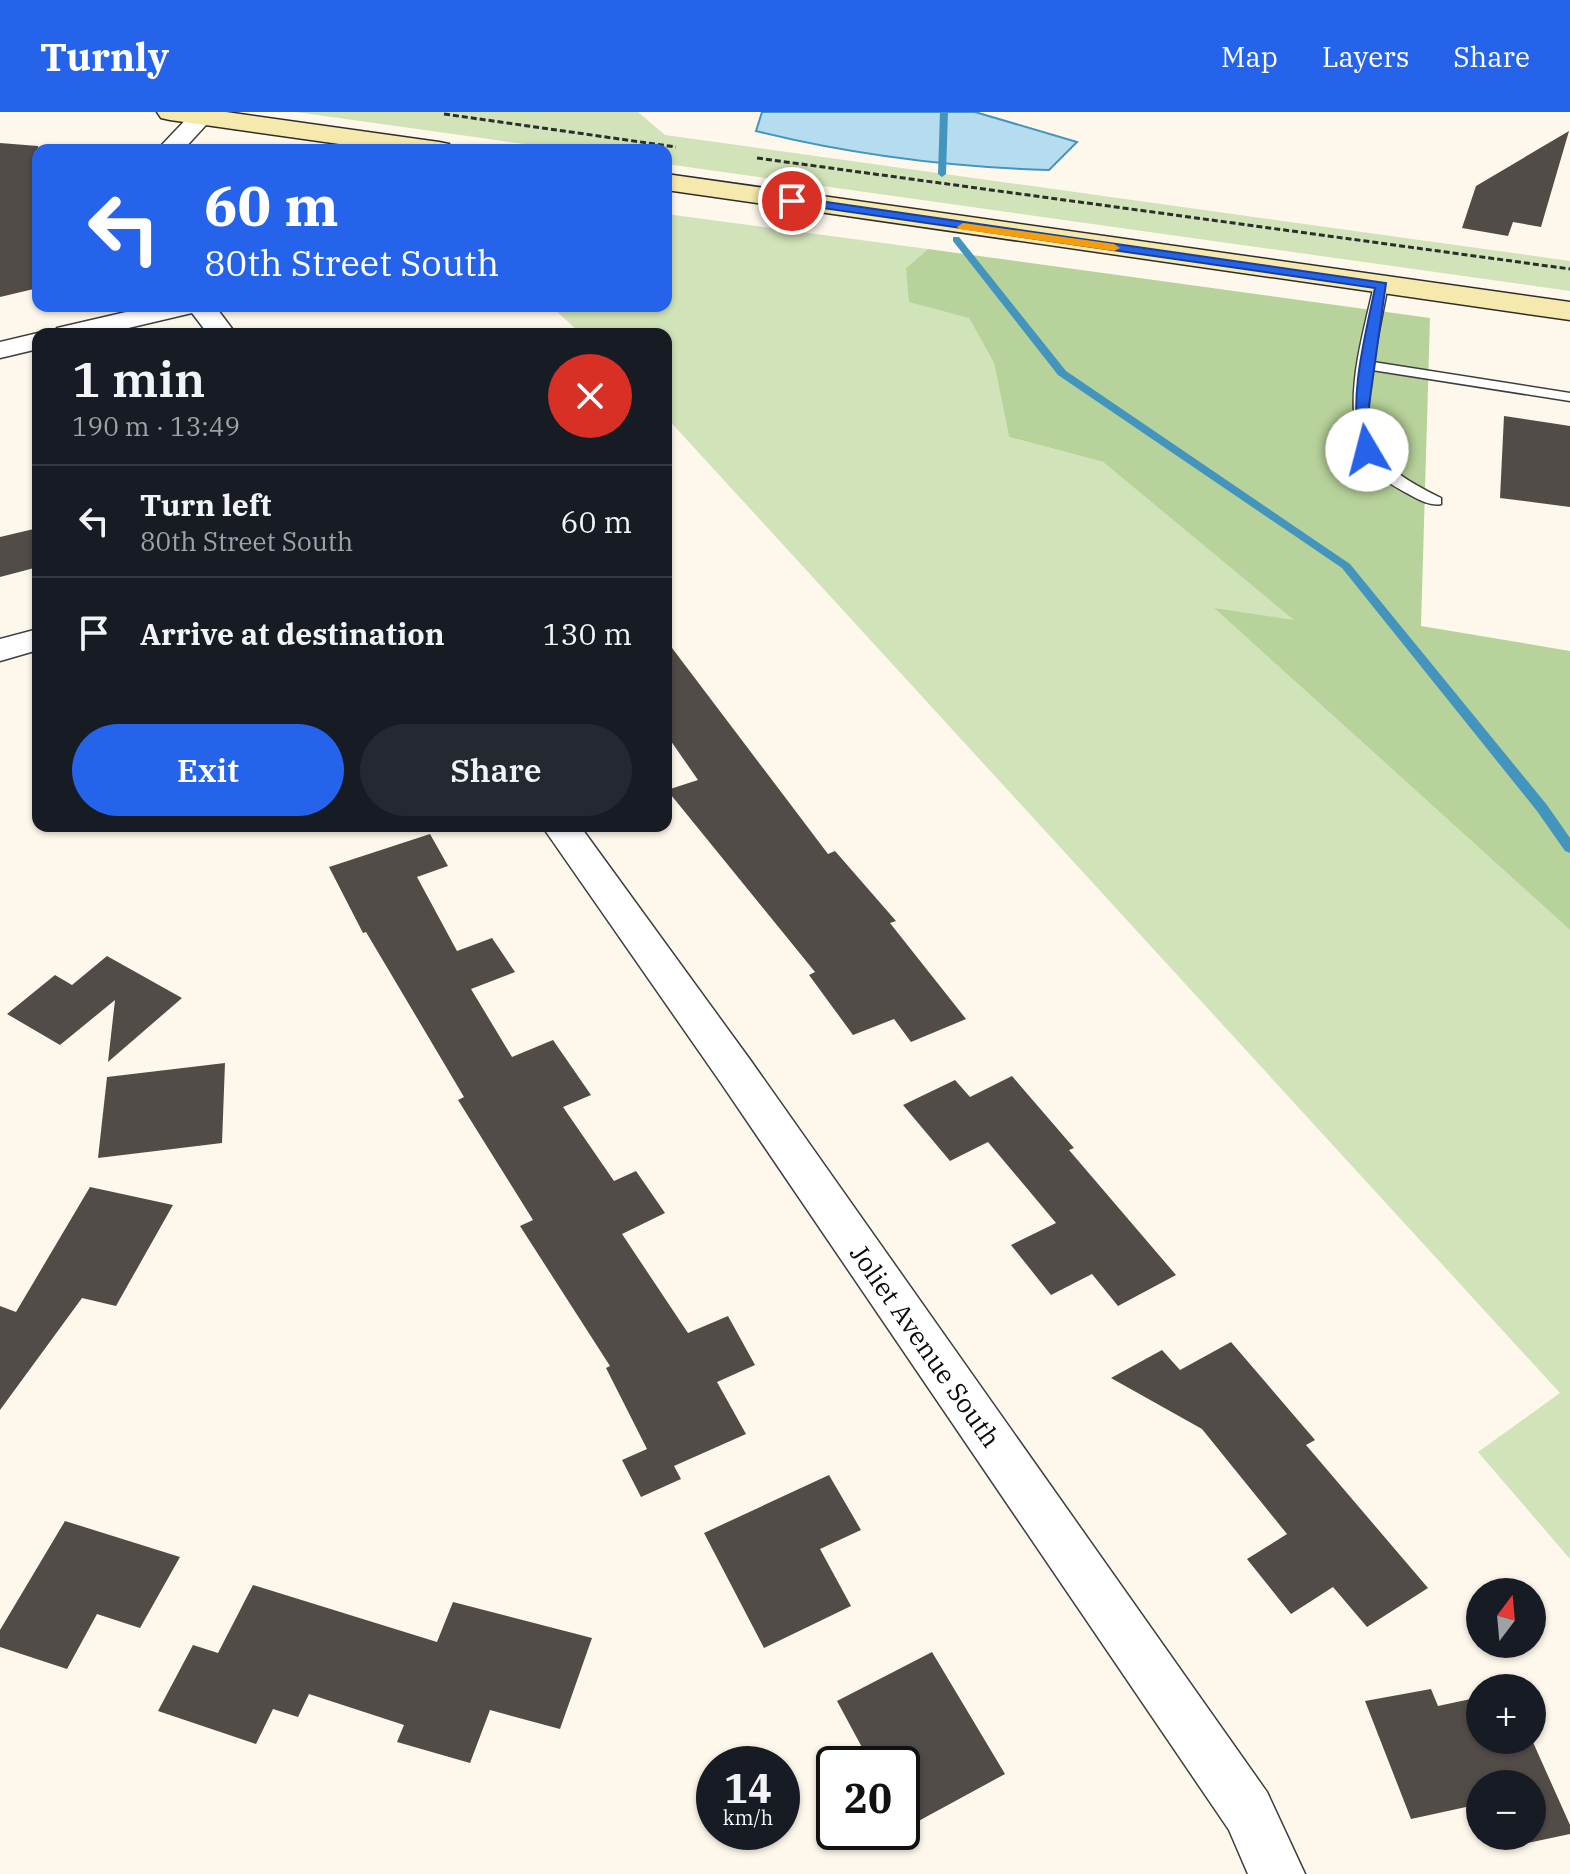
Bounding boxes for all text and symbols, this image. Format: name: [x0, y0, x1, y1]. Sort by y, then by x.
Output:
text: Turnly: [40, 32, 169, 81]
text: Map: [1221, 38, 1278, 75]
text: Layers: [1322, 38, 1409, 75]
text: Share: [1453, 38, 1530, 75]
pin: [758, 167, 826, 235]
text: 60 m: [204, 169, 339, 241]
icon: left: [72, 176, 176, 280]
icon: arrive: [770, 179, 814, 223]
text: 80th Street South: [204, 239, 499, 286]
text: 1 min: [72, 348, 205, 410]
button: close: [548, 354, 632, 438]
position arrow: [1325, 408, 1409, 492]
text: 190 m · 13:49: [72, 409, 240, 443]
text: Turn left: [140, 485, 272, 524]
icon: left: [72, 499, 116, 543]
text: 60 m: [560, 502, 632, 541]
text: 80th Street South: [140, 524, 353, 558]
icon: arrive: [72, 611, 116, 655]
text: Arrive at destination: [140, 614, 445, 653]
text: 130 m: [542, 614, 632, 653]
button: Exit: [72, 724, 344, 816]
button: Share: [360, 724, 632, 816]
street label: Joliet Avenue South: [843, 1237, 1009, 1454]
north arrow: [1466, 1578, 1546, 1658]
map controls: [1466, 1578, 1546, 1850]
button: +: [1466, 1674, 1546, 1754]
speed limit sign: 20: [816, 1746, 920, 1850]
text: 14: [724, 1762, 772, 1814]
button: −: [1466, 1770, 1546, 1850]
text: km/h: [723, 1804, 773, 1831]

